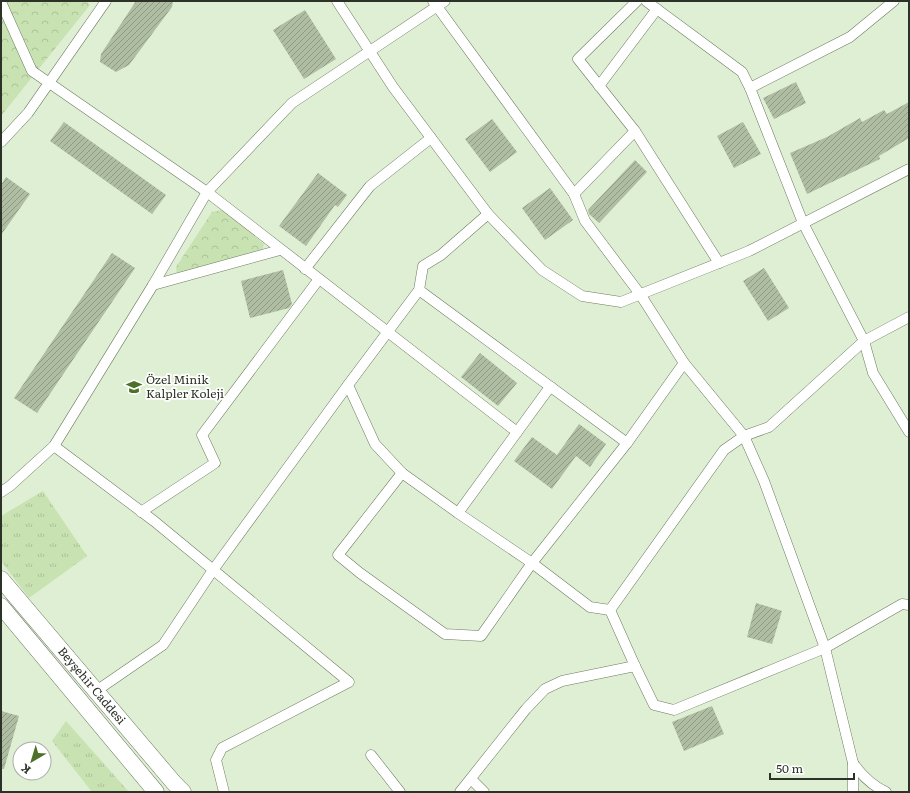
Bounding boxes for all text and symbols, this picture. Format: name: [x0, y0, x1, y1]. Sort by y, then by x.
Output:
place label: Özel Minik Kalpler Koleji: [146, 370, 224, 402]
school or university icon: Özel Minik Kalpler Koleji: [125, 378, 143, 396]
street label: Beyşehir Caddesi: [54, 642, 130, 728]
north arrow: [12, 741, 52, 781]
scale bar: [770, 755, 854, 781]
text: 50 m: [776, 759, 803, 777]
text: K: [17, 760, 34, 779]

